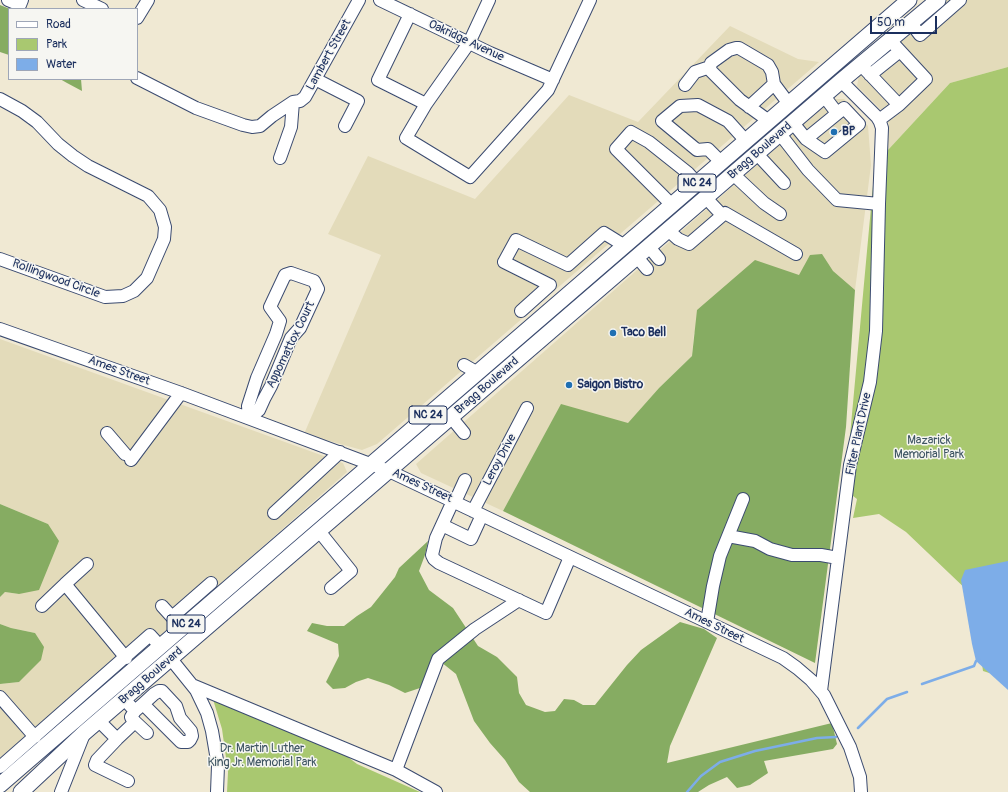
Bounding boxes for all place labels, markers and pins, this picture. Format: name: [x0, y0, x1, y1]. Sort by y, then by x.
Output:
place label: BP: [842, 125, 855, 139]
marker: BP: [829, 127, 839, 137]
place label: Taco Bell: [621, 326, 666, 340]
marker: Taco Bell: [608, 328, 618, 338]
place label: Saigon Bistro: [577, 378, 643, 392]
marker: Saigon Bistro: [564, 380, 574, 390]

